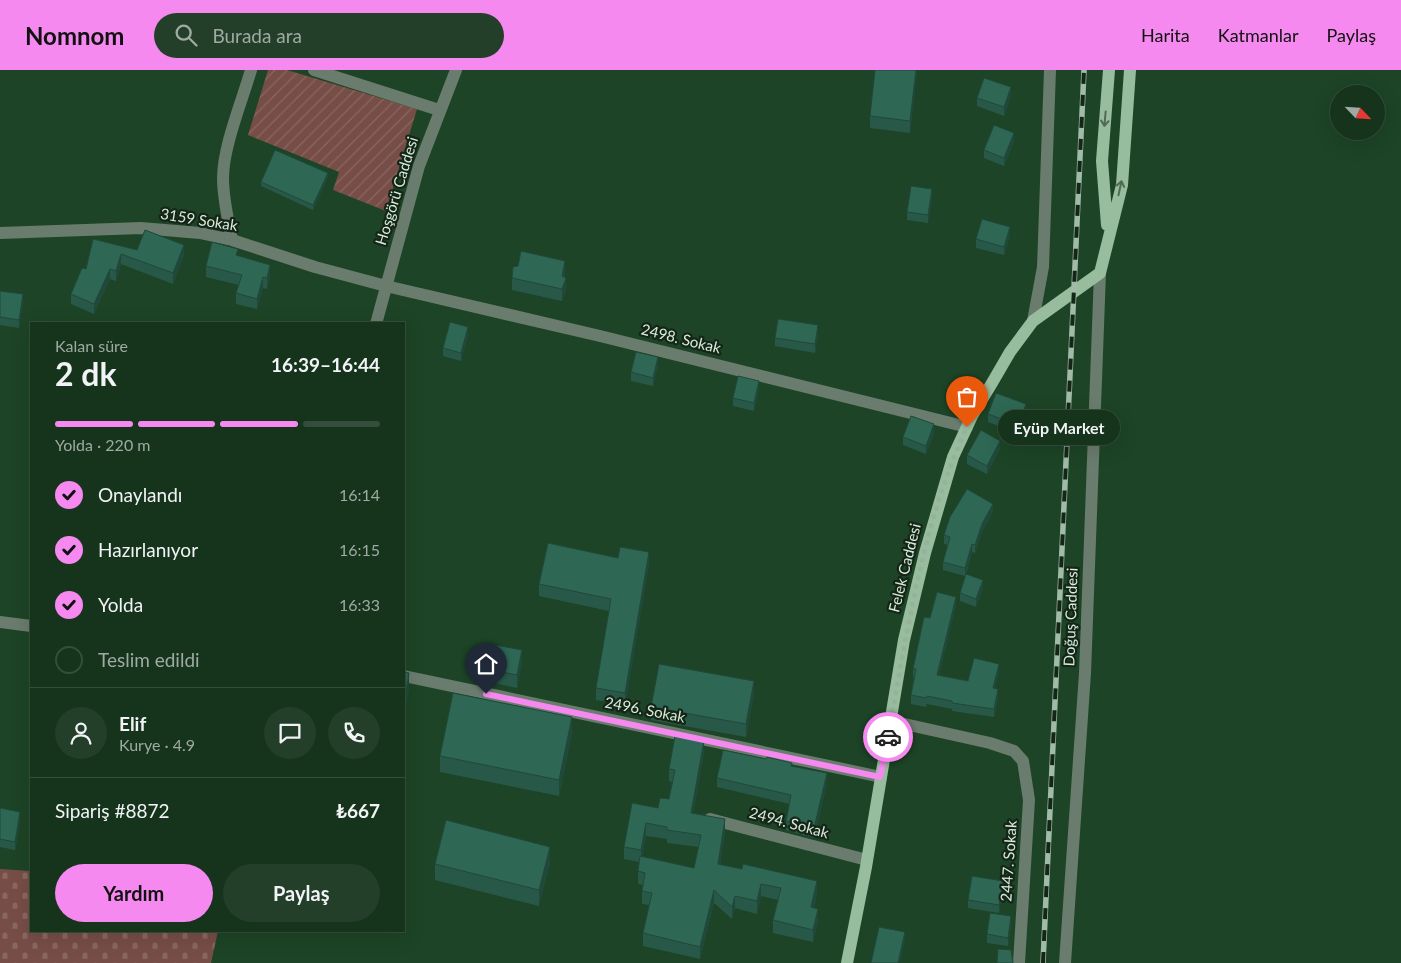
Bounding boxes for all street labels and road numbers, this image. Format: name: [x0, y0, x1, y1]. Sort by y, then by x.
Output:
street label: Hoşgörü Caddesi: [371, 134, 421, 247]
street label: 3159 Sokak: [159, 204, 239, 234]
street label: 2498. Sokak: [640, 319, 723, 357]
street label: Felek Caddesi: [884, 521, 924, 614]
street label: Doğuş Caddesi: [1059, 567, 1081, 667]
street label: 2496. Sokak: [603, 692, 687, 726]
street label: 2494. Sokak: [748, 803, 831, 841]
street label: 2447. Sokak: [996, 819, 1020, 902]

